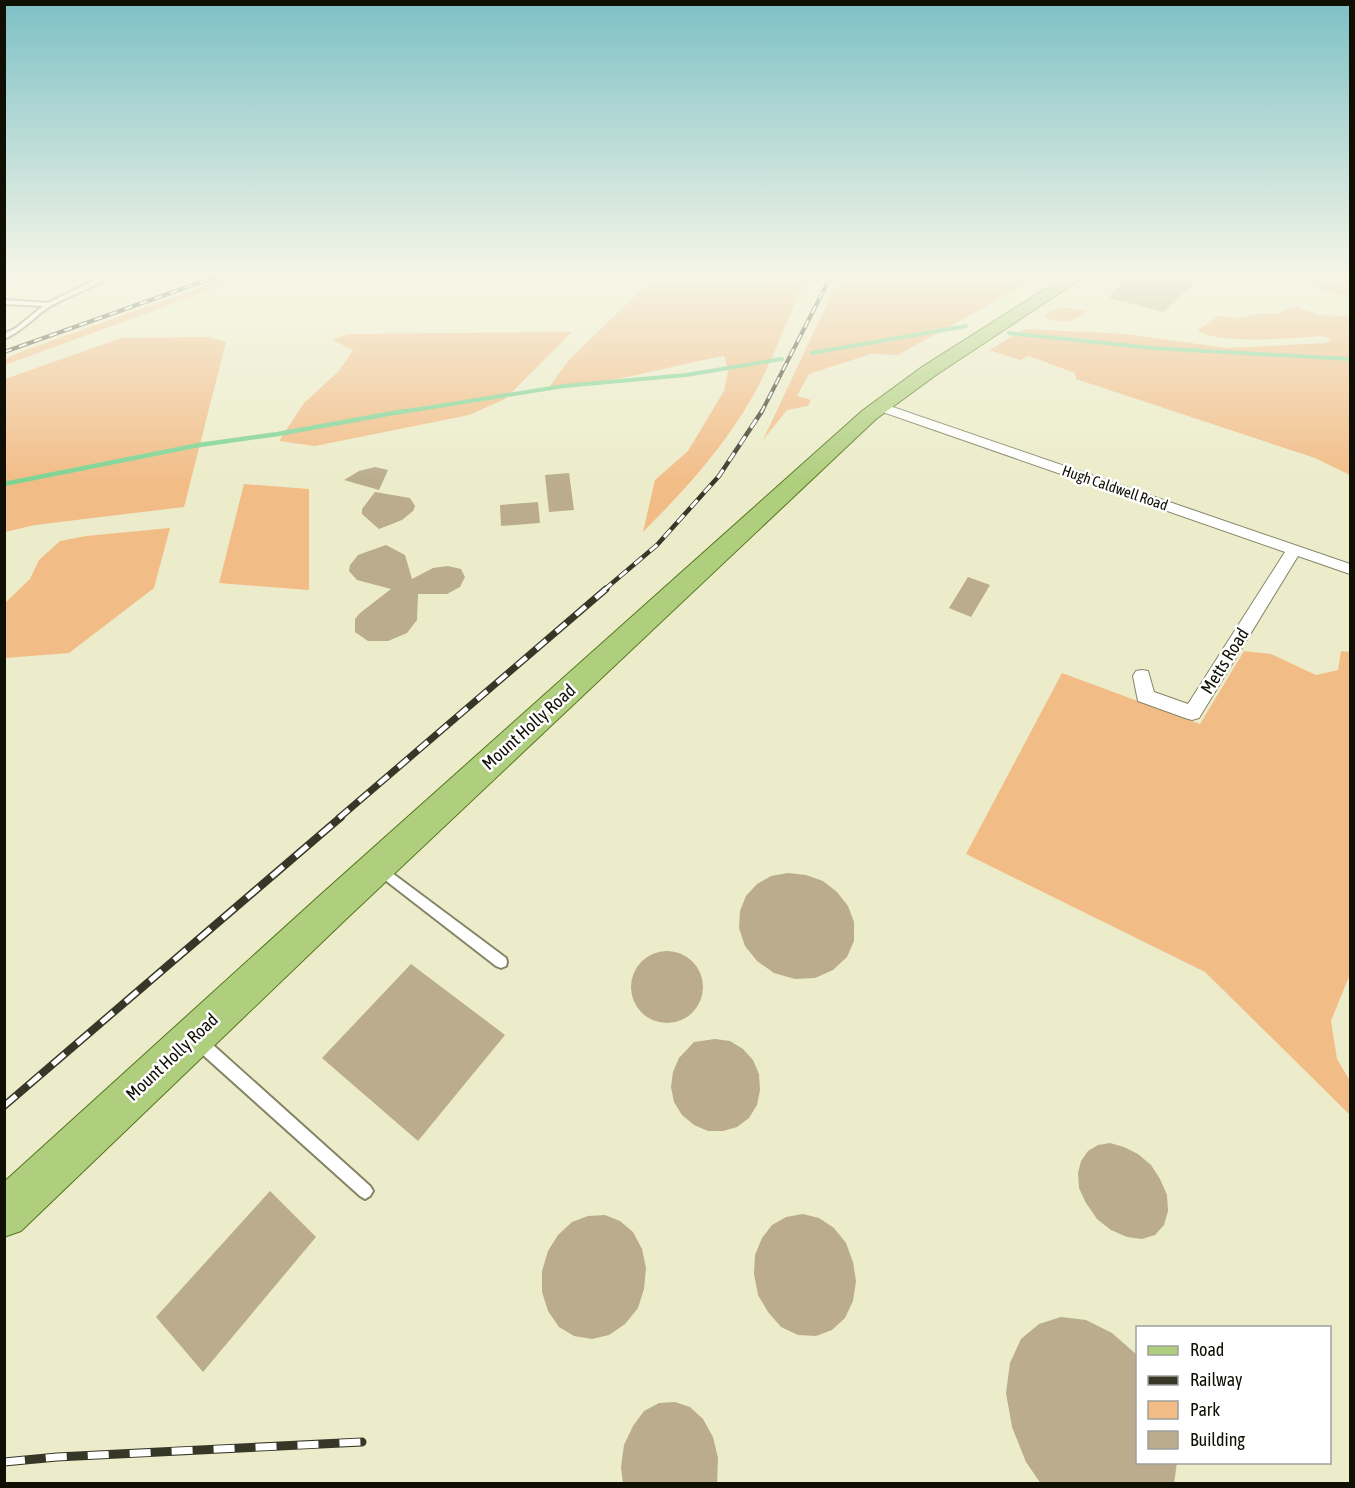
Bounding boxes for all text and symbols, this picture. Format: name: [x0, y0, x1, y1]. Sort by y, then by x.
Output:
street label: Hugh Caldwell Road: [1060, 461, 1170, 514]
street label: Metts Road: [1196, 624, 1253, 698]
street label: Mount Holly Road: [478, 679, 580, 774]
street label: Mount Holly Road: [121, 1009, 222, 1105]
legend: [1136, 1326, 1331, 1464]
text: Road: [1190, 1339, 1224, 1360]
text: Railway: [1190, 1369, 1242, 1390]
text: Park: [1190, 1399, 1220, 1420]
text: Building: [1190, 1429, 1245, 1450]

